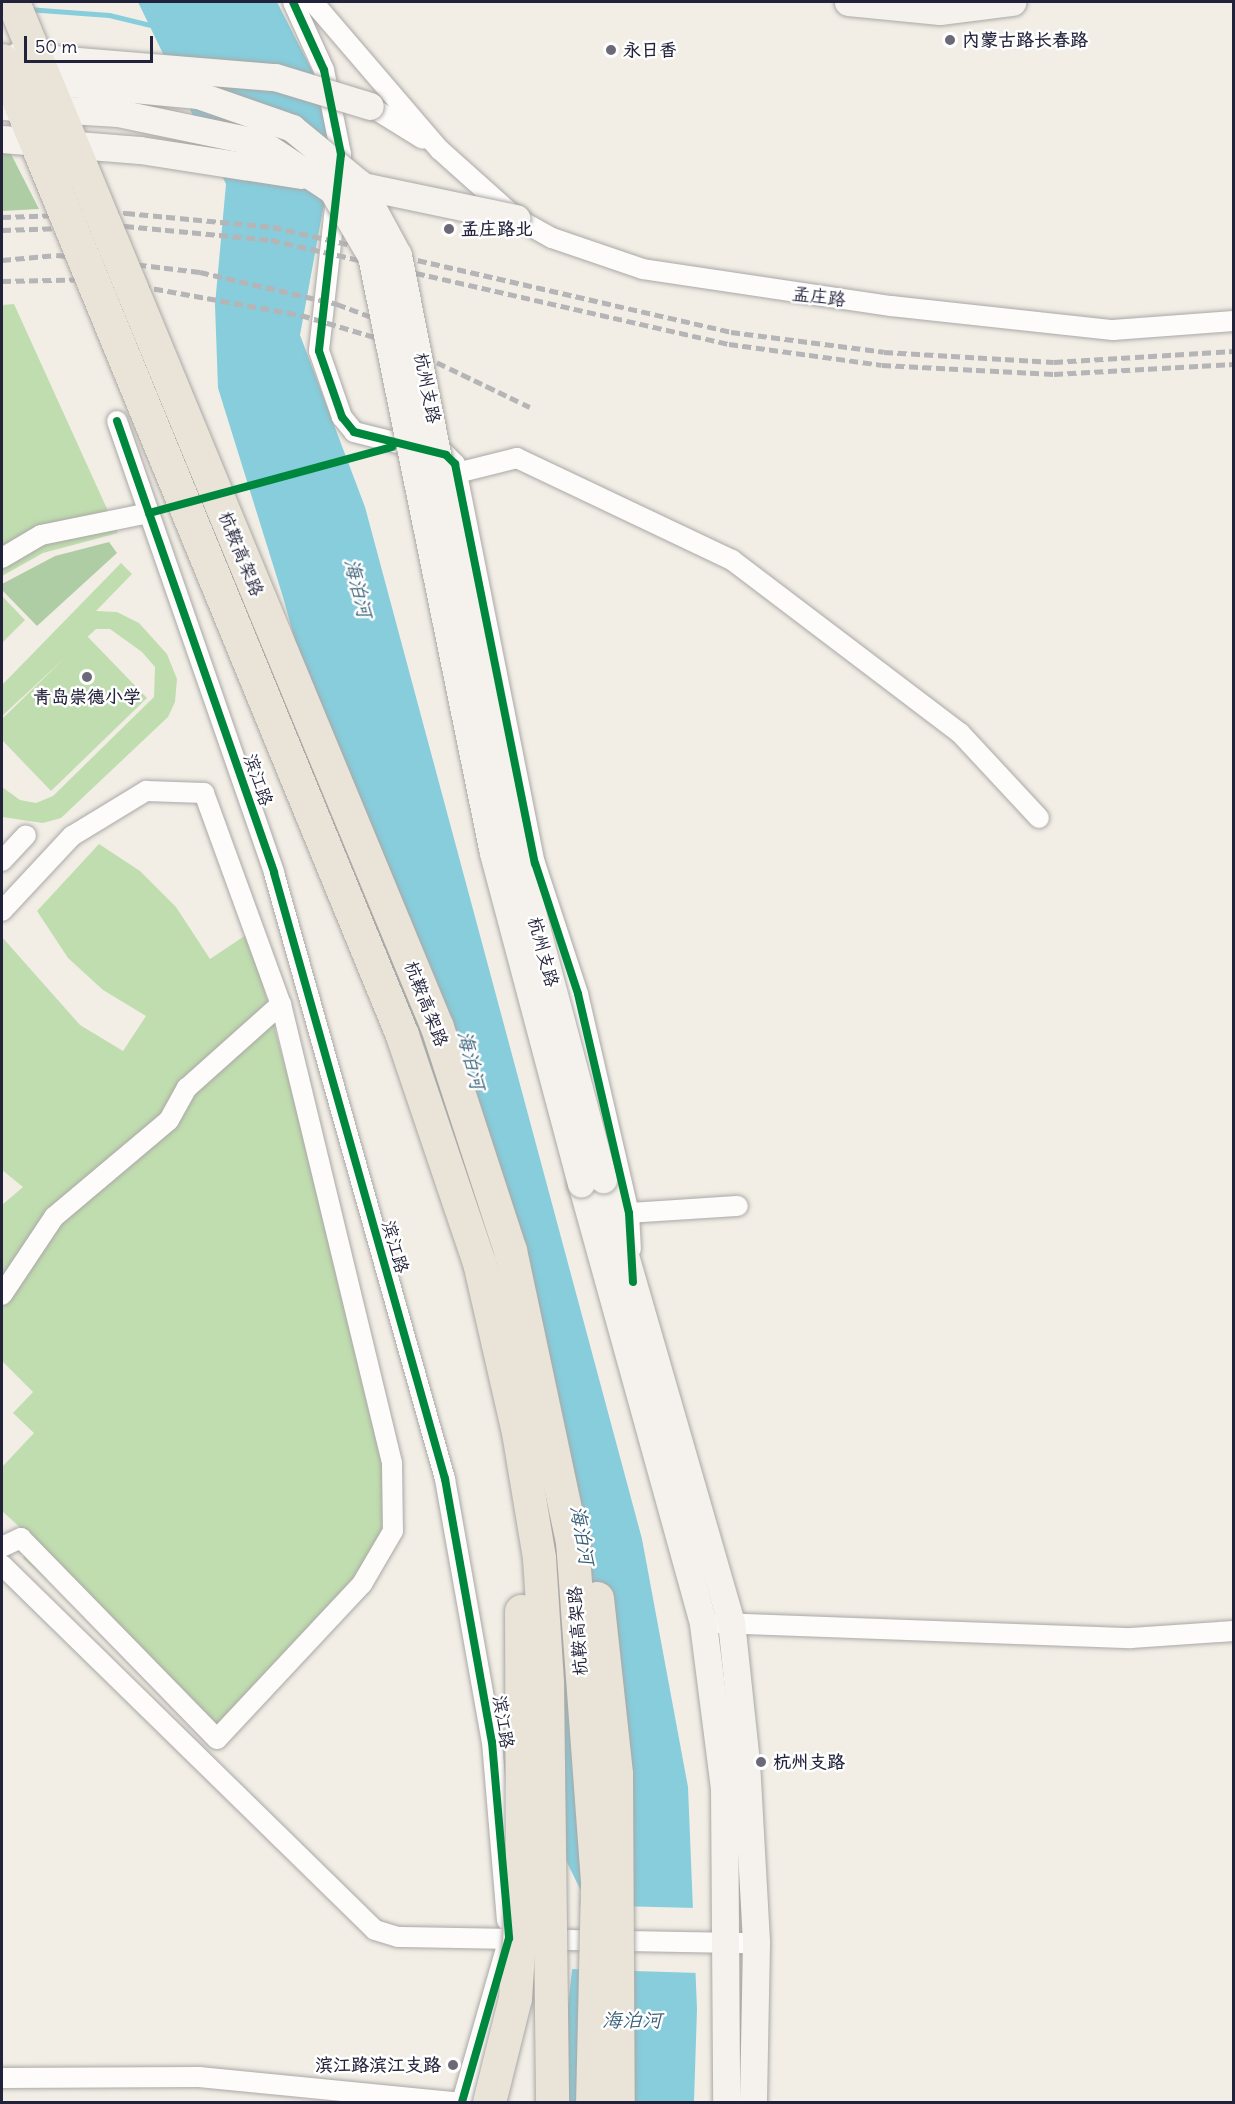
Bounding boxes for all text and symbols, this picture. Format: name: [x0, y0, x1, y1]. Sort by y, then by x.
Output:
scale bar: [27, 24, 156, 62]
place label: 内蒙古路长春路: [962, 29, 1088, 51]
marker: 内蒙古路长春路: [943, 33, 957, 47]
text: 50 m: [35, 35, 77, 58]
place label: 永日香: [623, 39, 677, 61]
marker: 永日香: [604, 43, 618, 57]
place label: 孟庄路北: [461, 218, 533, 240]
marker: 孟庄路北: [442, 222, 456, 236]
street label: 孟庄路: [791, 283, 847, 311]
street label: 杭州支路: [410, 351, 444, 425]
street label: 杭鞍高架路: [214, 508, 268, 600]
water label: 海泊河: [340, 556, 378, 620]
marker: 青岛崇德小学: [80, 670, 94, 684]
place label: 青岛崇德小学: [33, 686, 141, 708]
street label: 滨江路: [239, 751, 277, 809]
street label: 杭州支路: [523, 914, 563, 990]
street label: 杭鞍高架路: [400, 958, 452, 1050]
water label: 海泊河: [453, 1028, 491, 1092]
street label: 滨江路: [377, 1218, 413, 1276]
water label: 海泊河: [566, 1503, 600, 1567]
street label: 杭鞍高架路: [564, 1585, 592, 1677]
street label: 滨江路: [488, 1694, 518, 1750]
place label: 杭州支路: [773, 1751, 845, 1773]
marker: 杭州支路: [754, 1755, 768, 1769]
water label: 海泊河: [602, 2007, 662, 2031]
place label: 滨江路滨江支路: [315, 2054, 441, 2076]
marker: 滨江路滨江支路: [446, 2058, 460, 2072]

